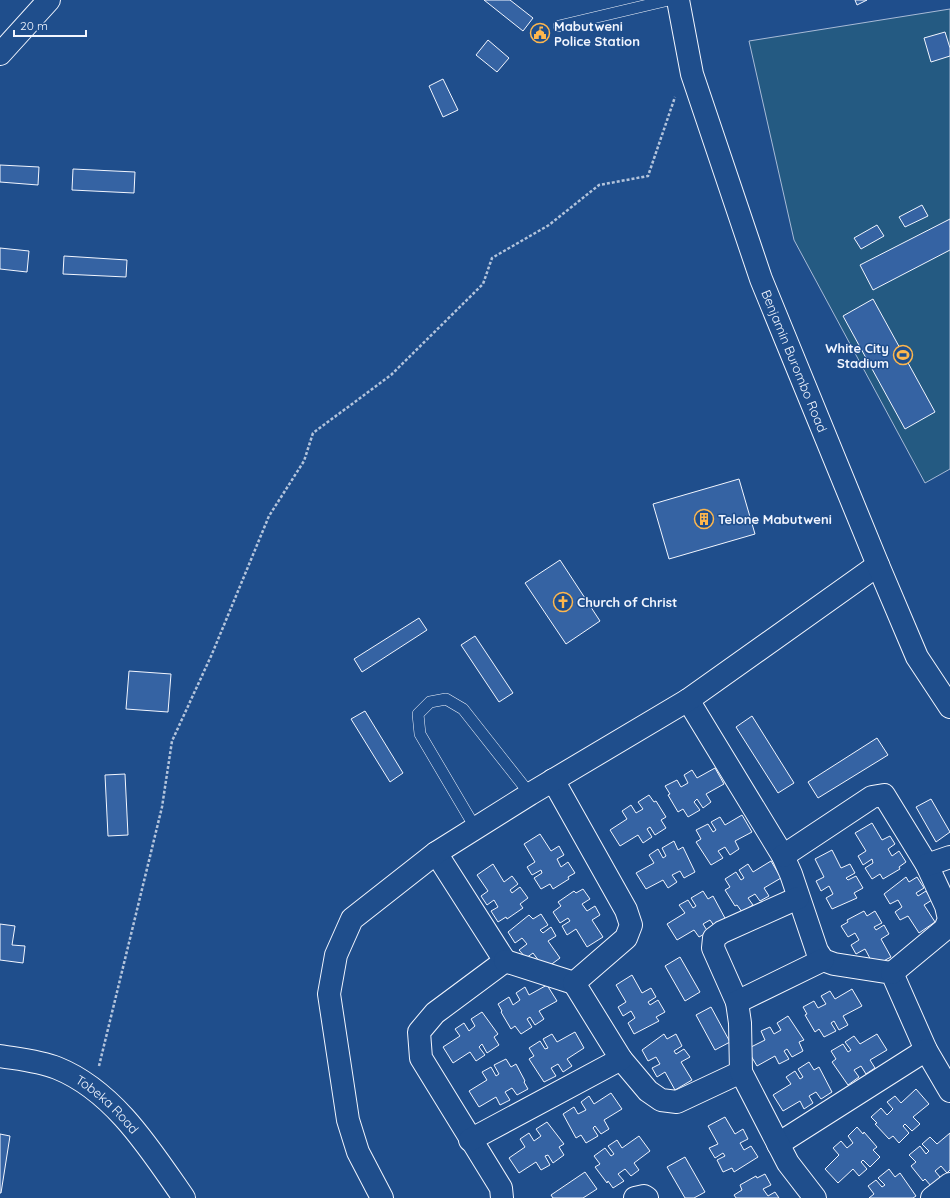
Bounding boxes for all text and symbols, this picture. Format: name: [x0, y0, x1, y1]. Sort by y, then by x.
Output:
scale bar: [14, 12, 86, 38]
text: 20 m: [20, 18, 48, 33]
place label: Mabutweni Police Station: [554, 18, 640, 49]
public building icon: Mabutweni Police Station: [529, 22, 551, 44]
street label: Benjamin Burombo Road: [758, 287, 831, 434]
place label: White City Stadium: [825, 340, 889, 371]
sports icon: White City Stadium: [892, 344, 914, 366]
building icon: Telone Mabutweni: [693, 508, 715, 530]
place label: Telone Mabutweni: [718, 511, 832, 527]
church icon: Church of Christ: [552, 591, 574, 613]
place label: Church of Christ: [577, 594, 677, 610]
street label: Tobeka Road: [73, 1071, 142, 1137]

